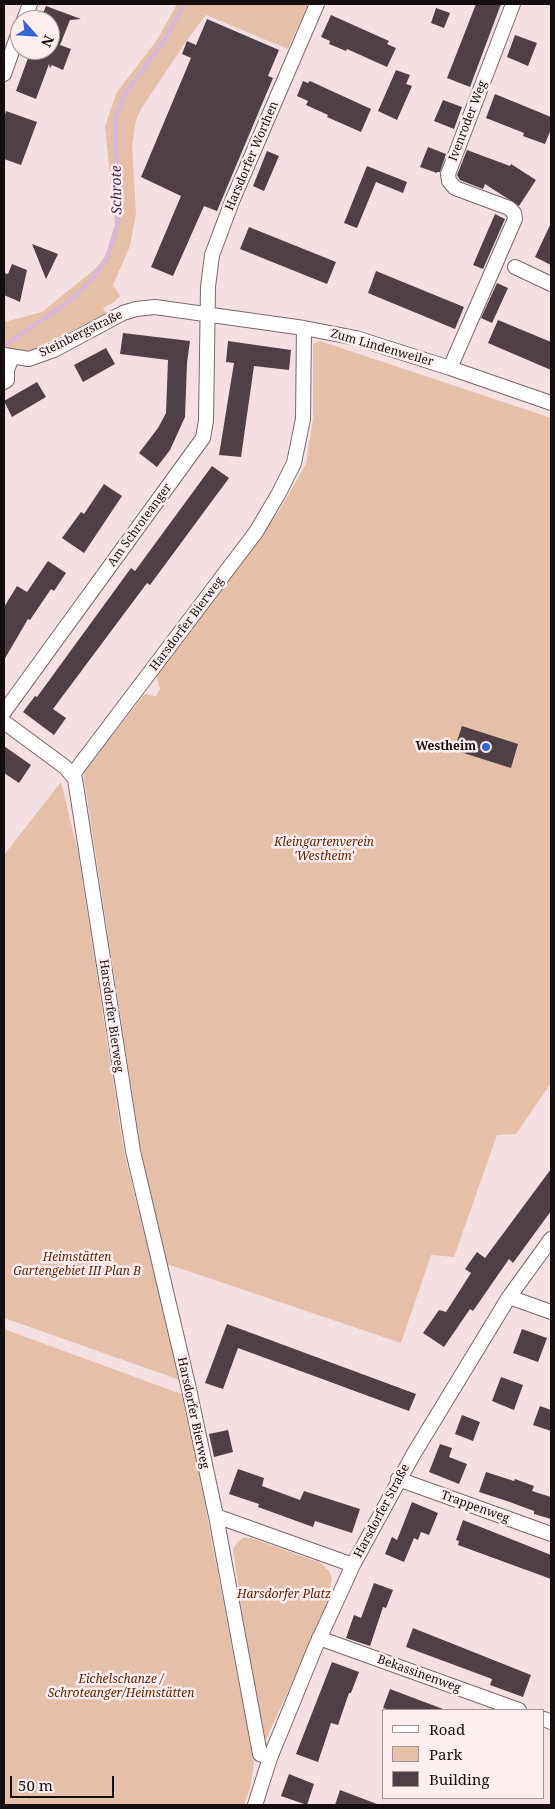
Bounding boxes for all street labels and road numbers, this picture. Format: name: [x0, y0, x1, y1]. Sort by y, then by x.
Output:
street label: Ivenroder Weg: [446, 79, 490, 163]
street label: Harsdorfer Worthen: [222, 99, 282, 213]
street label: Steinbergstraße: [37, 308, 125, 360]
street label: Zum Lindenweiler: [329, 326, 435, 370]
street label: Am Schroteanger: [105, 481, 175, 569]
street label: Harsdorfer Bierweg: [147, 574, 227, 674]
street label: Harsdorfer Bierweg: [96, 959, 126, 1073]
street label: Harsdorfer Bierweg: [174, 1356, 212, 1470]
street label: Harsdorfer Straße: [351, 1462, 413, 1560]
street label: Trappenweg: [439, 1488, 511, 1526]
street label: Bekassinenweg: [375, 1652, 463, 1696]

